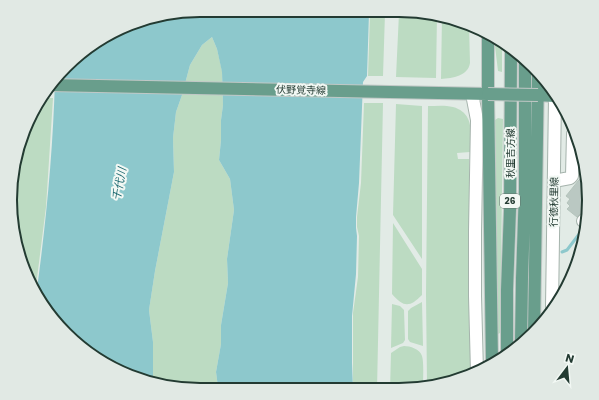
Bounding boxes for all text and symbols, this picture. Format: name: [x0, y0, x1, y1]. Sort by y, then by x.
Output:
street label: 伏野覚寺線: [276, 82, 326, 98]
street label: 秋里吉方線: [503, 128, 518, 178]
water label: 千代川: [108, 165, 130, 202]
street label: 行徳秋里線: [546, 177, 562, 227]
road number: 26: [500, 194, 520, 208]
north arrow: [547, 348, 587, 388]
text: N: [564, 350, 576, 367]

